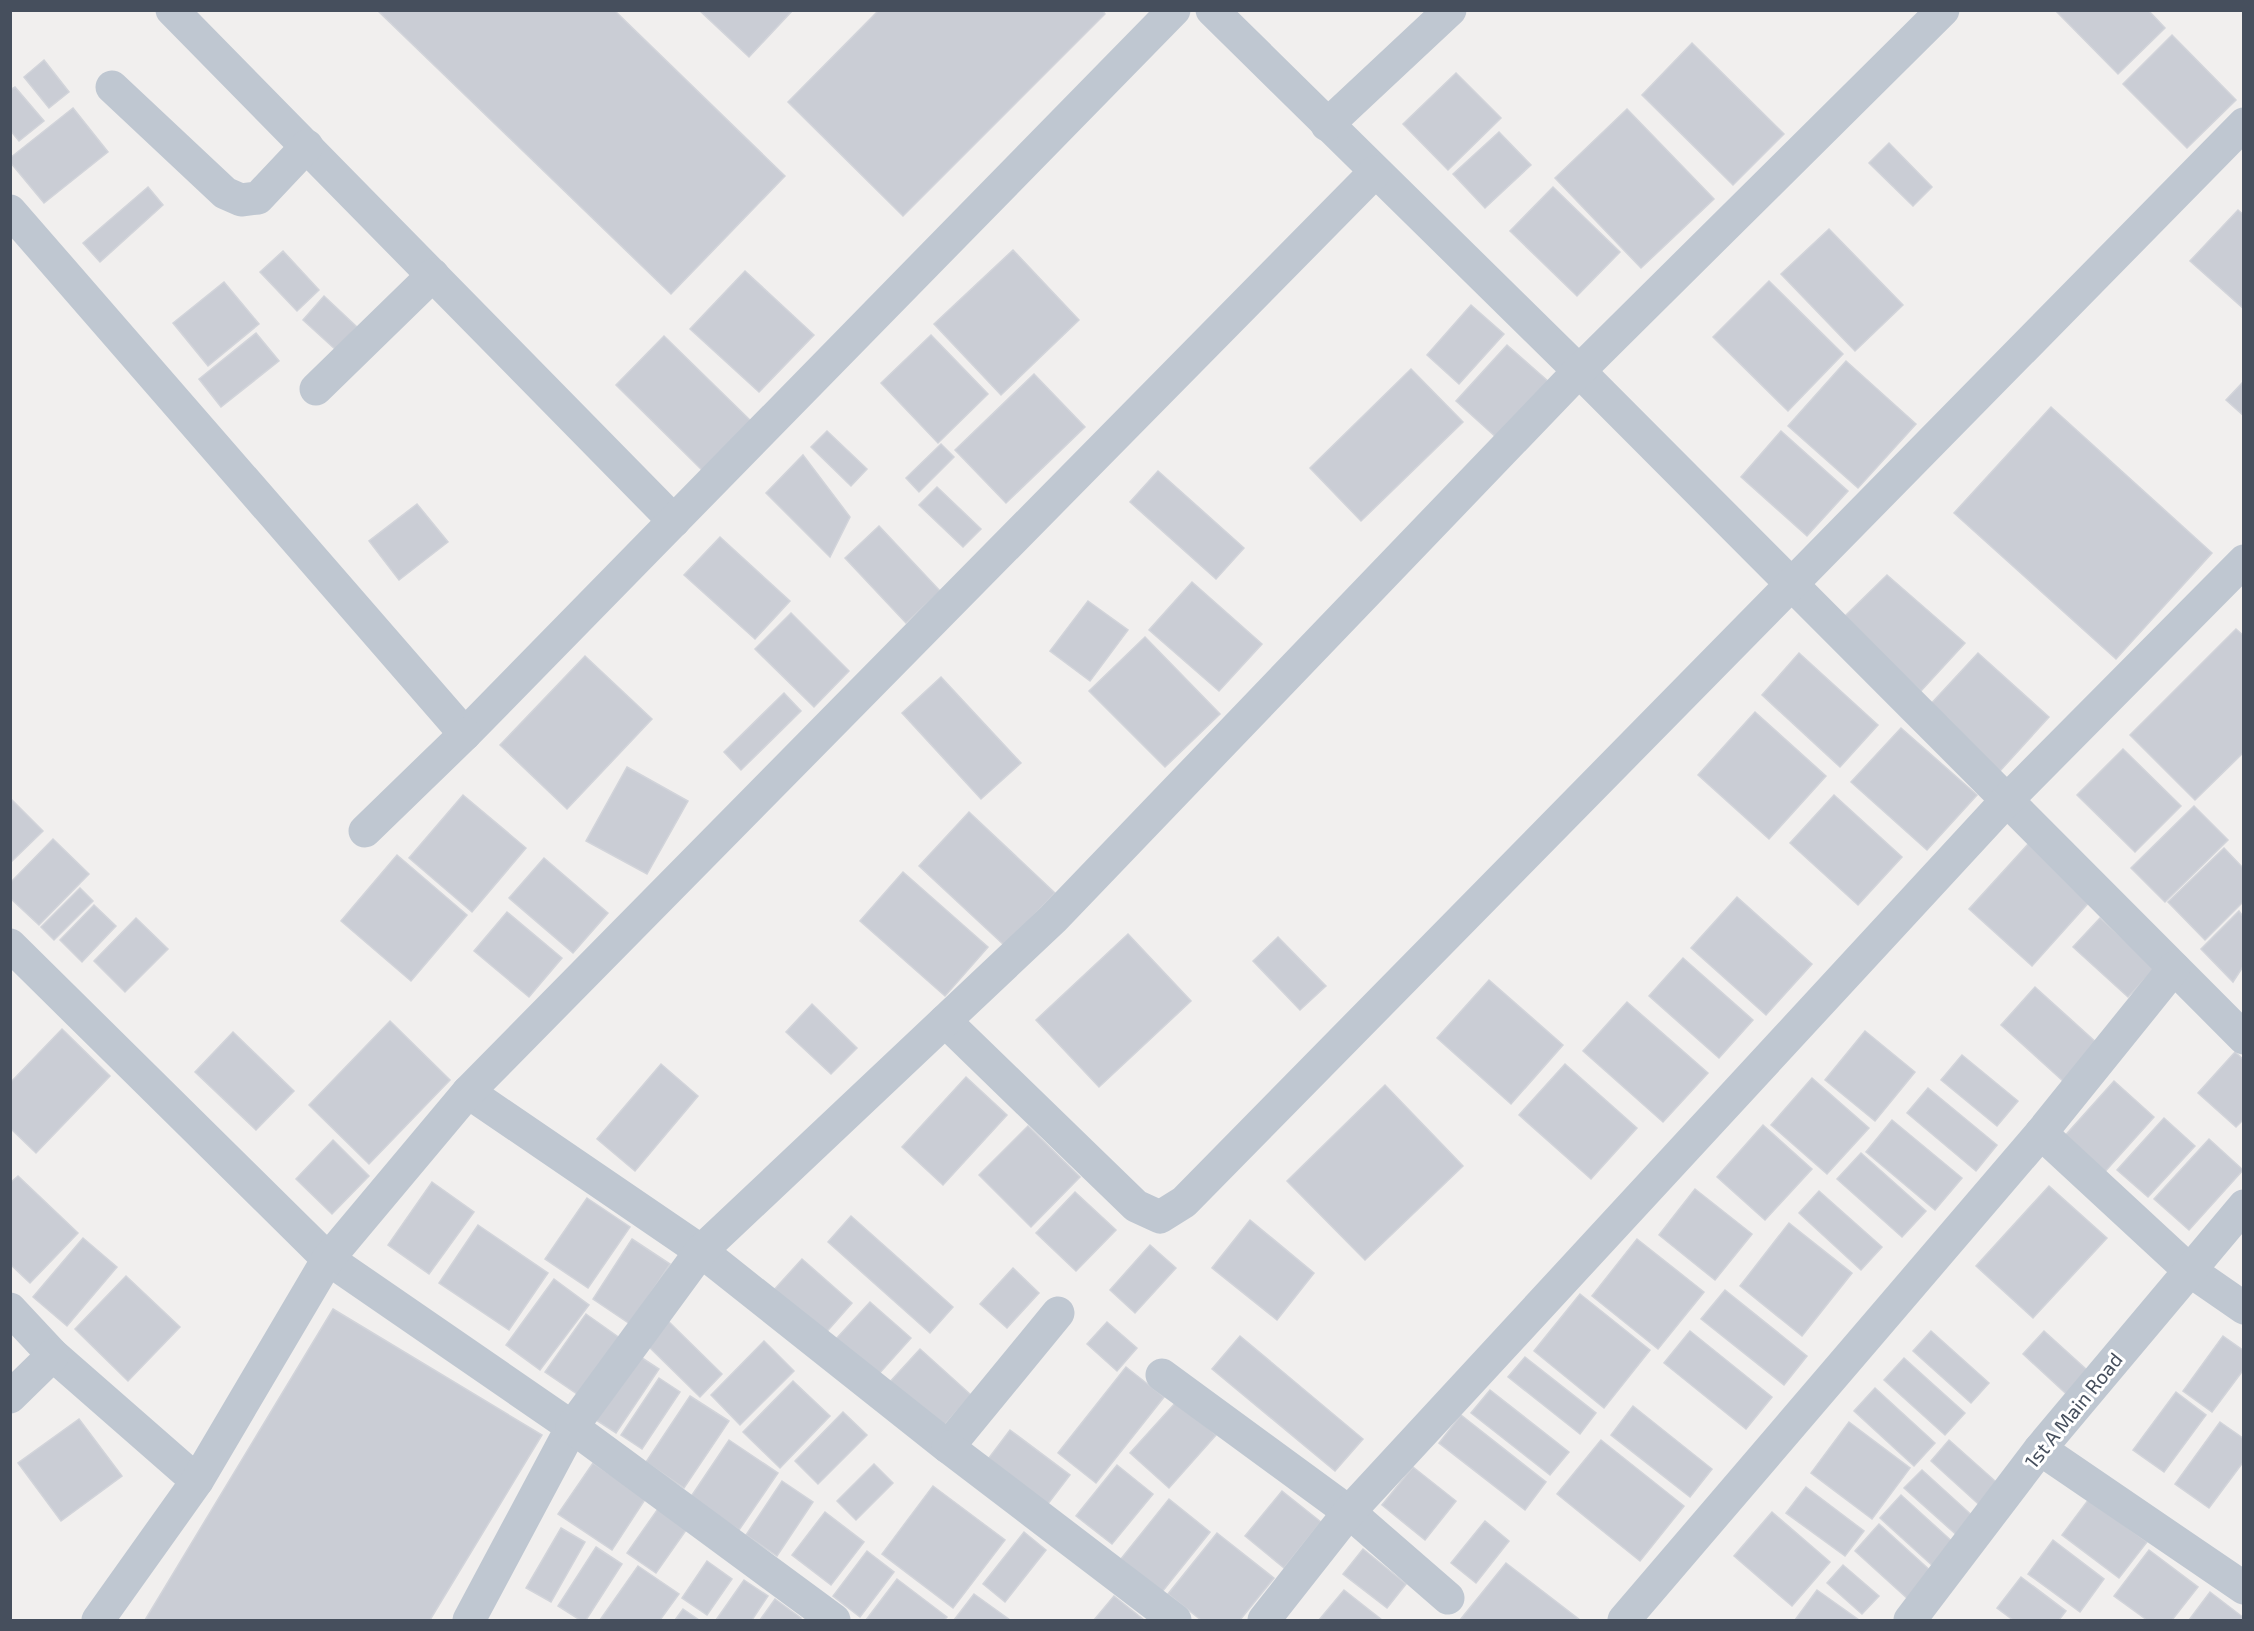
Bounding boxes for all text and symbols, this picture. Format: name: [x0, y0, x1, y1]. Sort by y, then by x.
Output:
street label: 1st A Main Road: [2019, 1347, 2127, 1473]

